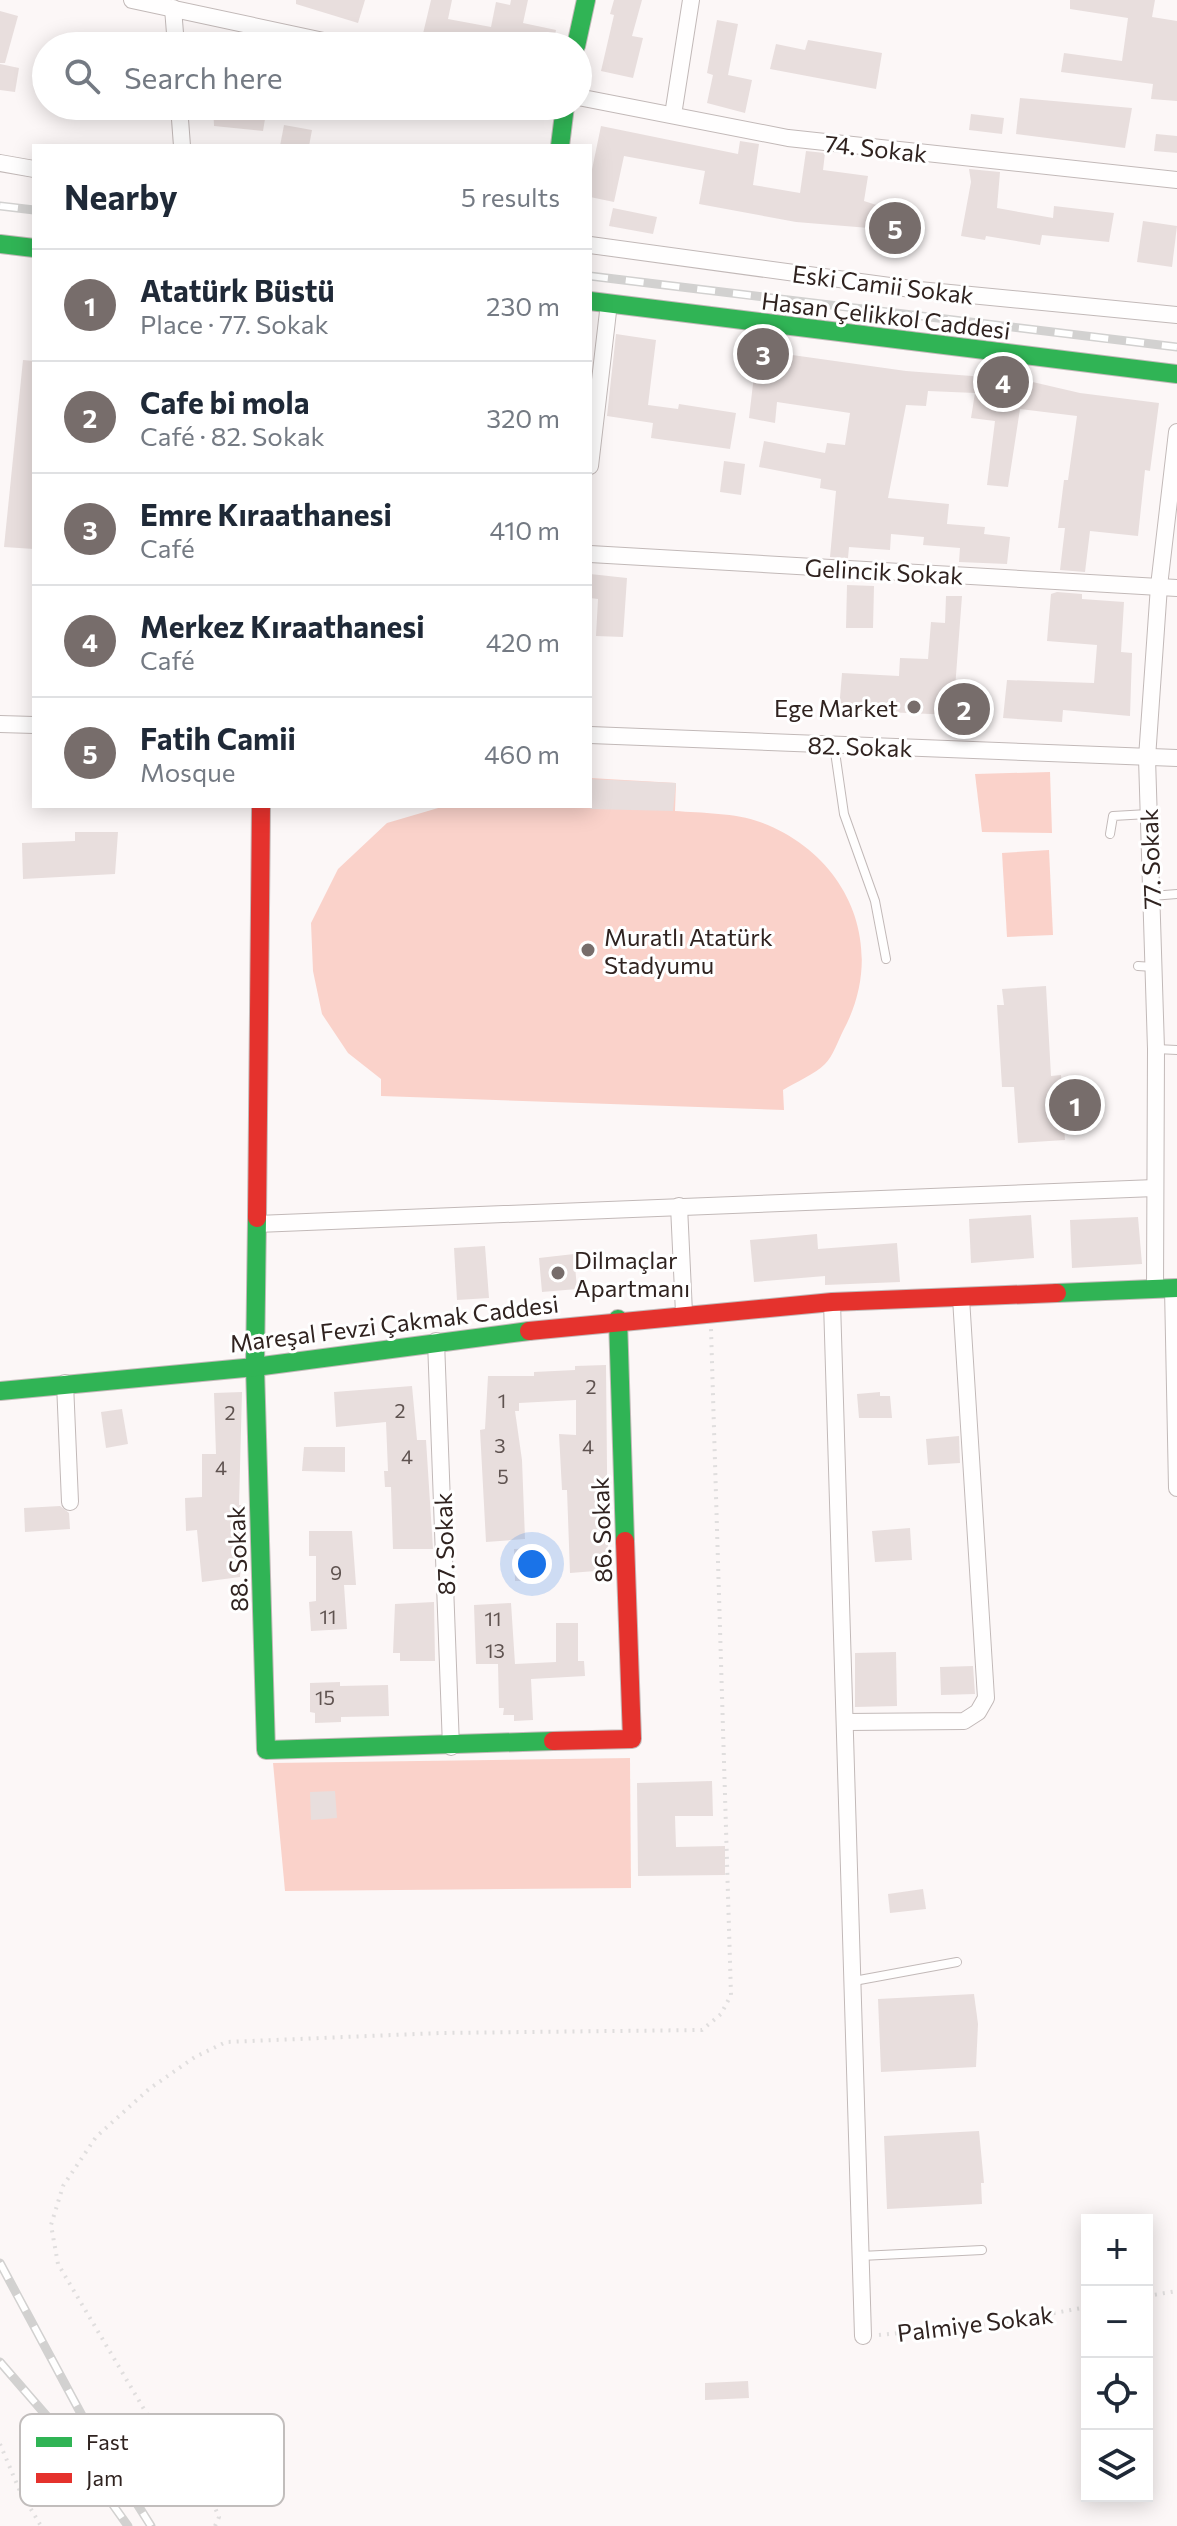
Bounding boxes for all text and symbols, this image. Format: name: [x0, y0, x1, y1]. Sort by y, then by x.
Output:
search box: [32, 32, 592, 120]
icon: search: [60, 54, 104, 98]
text: Search here: [124, 58, 283, 95]
street label: 74. Sokak: [823, 128, 929, 168]
text: Nearby: [64, 175, 178, 217]
text: 5 results: [461, 181, 560, 212]
pin: 5: [869, 198, 921, 258]
street label: Eski Camii Sokak: [791, 258, 975, 310]
text: Atatürk Büstü: [140, 271, 335, 308]
street label: Hasan Çelikkol Caddesi: [760, 285, 1012, 345]
text: 1: [84, 290, 96, 321]
text: 230 m: [486, 290, 560, 321]
text: Place · 77. Sokak: [140, 308, 329, 339]
pin: 3: [737, 324, 789, 384]
pin: 4: [977, 352, 1029, 412]
text: Cafe bi mola: [140, 383, 310, 420]
text: 2: [83, 402, 97, 433]
text: 320 m: [486, 402, 560, 433]
text: Café · 82. Sokak: [140, 420, 325, 451]
text: Emre Kıraathanesi: [140, 495, 392, 532]
text: 3: [82, 514, 98, 545]
text: 410 m: [489, 514, 560, 545]
text: Café: [140, 532, 195, 563]
street label: Gelincik Sokak: [804, 552, 964, 590]
text: Merkez Kıraathanesi: [140, 607, 425, 644]
text: 4: [82, 626, 98, 657]
text: 420 m: [486, 626, 560, 657]
text: Café: [140, 644, 195, 675]
pin: 2: [938, 679, 990, 739]
place label: Ege Market: [774, 693, 898, 722]
marker: Ege Market: [905, 698, 923, 716]
text: Fatih Camii: [140, 719, 296, 756]
street label: 82. Sokak: [807, 730, 913, 762]
text: 5: [82, 738, 98, 769]
text: 460 m: [484, 738, 560, 769]
text: Mosque: [140, 756, 235, 787]
street label: 77. Sokak: [1134, 808, 1166, 910]
place label: Muratlı Atatürk Stadyumu: [604, 922, 773, 979]
marker: Muratlı Atatürk Stadyumu: [579, 941, 597, 959]
pin: 1: [1049, 1075, 1101, 1135]
place label: Dilmaçlar Apartmanı: [574, 1245, 690, 1302]
marker: Dilmaçlar Apartmanı: [549, 1264, 567, 1282]
street label: Mareşal Fevzi Çakmak Caddesi: [228, 1288, 560, 1358]
house number: 2: [585, 1374, 597, 1398]
house number: 1: [498, 1388, 506, 1412]
house number: 2: [394, 1398, 406, 1422]
house number: 2: [224, 1400, 236, 1424]
house number: 3: [494, 1433, 506, 1457]
house number: 4: [582, 1434, 594, 1458]
house number: 4: [401, 1444, 413, 1468]
house number: 4: [215, 1455, 227, 1479]
house number: 5: [497, 1464, 509, 1488]
street label: 86. Sokak: [585, 1477, 617, 1583]
street label: 87. Sokak: [428, 1492, 460, 1596]
street label: 88. Sokak: [221, 1506, 253, 1612]
your location: [512, 1544, 552, 1584]
house number: 9: [330, 1560, 342, 1584]
house number: 11: [319, 1604, 337, 1628]
house number: 11: [484, 1606, 502, 1630]
house number: 13: [485, 1638, 505, 1662]
house number: 15: [315, 1685, 335, 1709]
map controls: [1081, 2214, 1153, 2502]
button: +: [1081, 2214, 1153, 2286]
button: −: [1081, 2286, 1153, 2358]
street label: Palmiye Sokak: [895, 2299, 1055, 2347]
button: locate: [1081, 2358, 1153, 2430]
legend: [20, 2414, 284, 2506]
text: Fast: [86, 2428, 129, 2455]
button: layers: [1081, 2430, 1153, 2502]
text: Jam: [86, 2464, 123, 2491]

